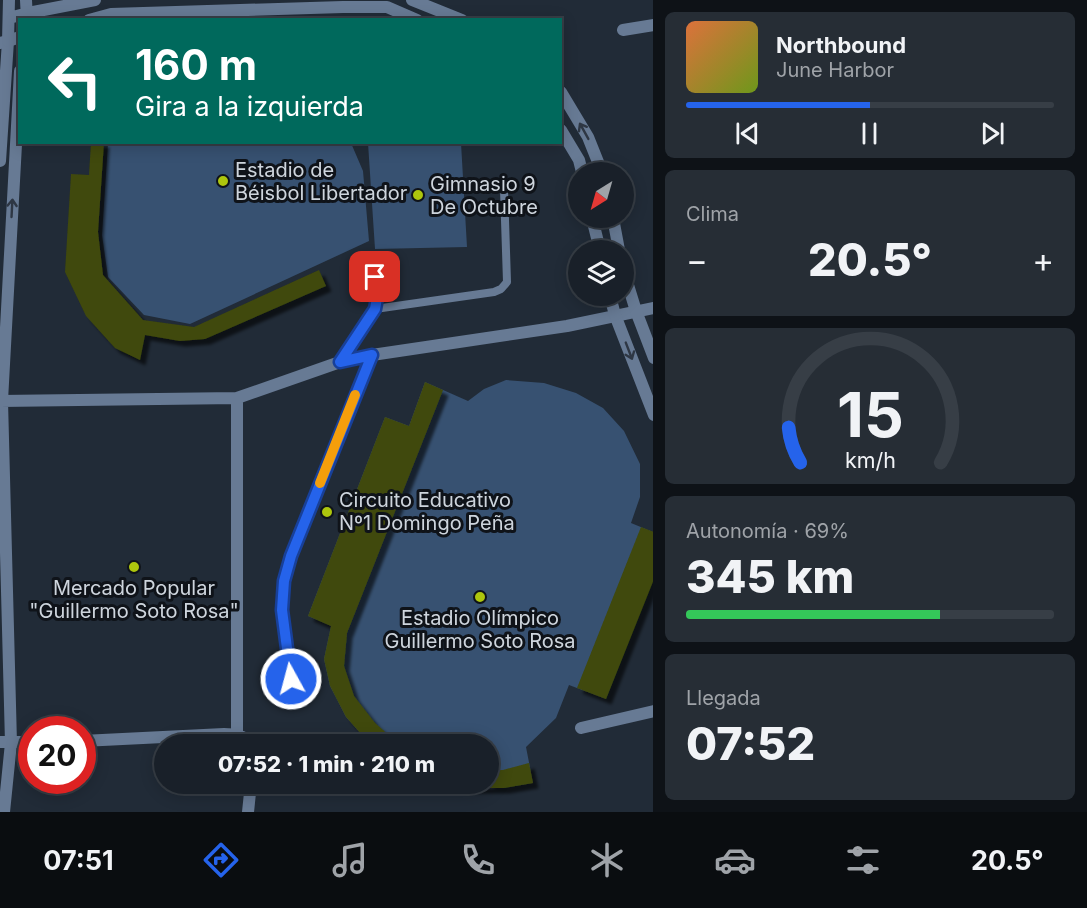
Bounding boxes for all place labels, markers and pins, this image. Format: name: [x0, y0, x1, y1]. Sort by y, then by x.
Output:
place label: Estadio de Béisbol Libertador: [235, 158, 408, 205]
place label: Gimnasio 9 De Octubre: [430, 172, 538, 219]
marker: Estadio de Béisbol Libertador: [216, 174, 230, 188]
marker: Gimnasio 9 De Octubre: [411, 188, 425, 202]
pin: [349, 251, 400, 302]
place label: Circuito Educativo Nº1 Domingo Peña: [339, 488, 515, 535]
marker: Circuito Educativo Nº1 Domingo Peña: [320, 505, 334, 519]
marker: Mercado Popular "Guillermo Soto Rosa": [127, 560, 141, 574]
place label: Mercado Popular "Guillermo Soto Rosa": [29, 576, 239, 623]
marker: Estadio Olímpico Guillermo Soto Rosa: [473, 590, 487, 604]
place label: Estadio Olímpico Guillermo Soto Rosa: [384, 606, 576, 653]

